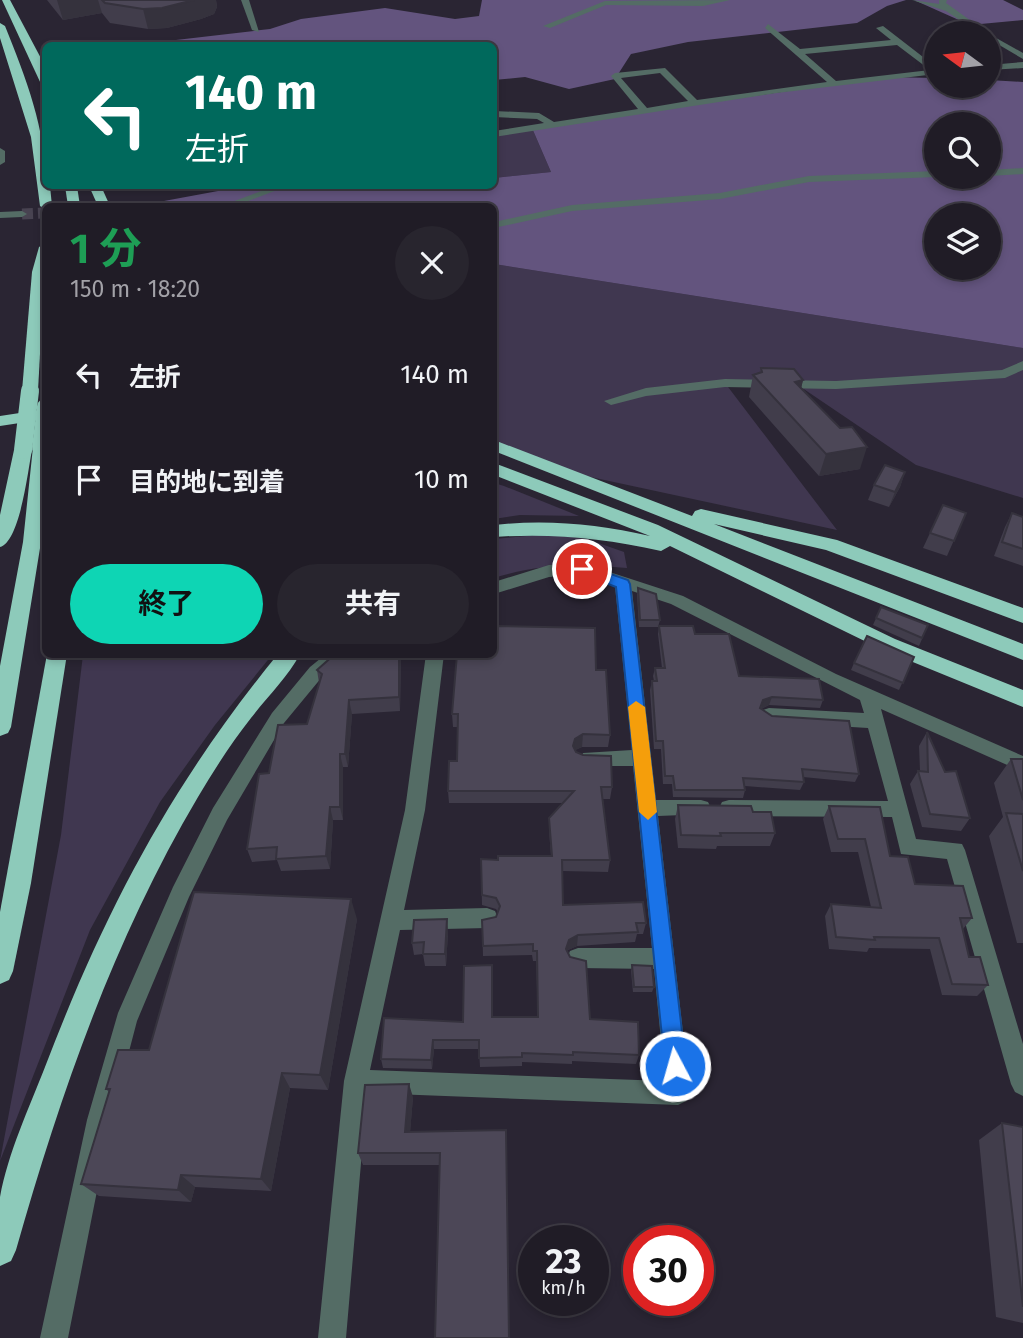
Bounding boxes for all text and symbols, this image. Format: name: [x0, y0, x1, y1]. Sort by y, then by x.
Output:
north arrow: [924, 21, 1001, 98]
map controls: [924, 21, 1001, 280]
text: 140 m: [185, 63, 317, 122]
icon: left: [70, 70, 161, 161]
button: search: [924, 112, 1001, 189]
text: 左折: [185, 130, 249, 168]
button: layers: [924, 203, 1001, 280]
text: 1 分: [70, 224, 141, 274]
button: close: [395, 226, 469, 300]
text: 150 m · 18:20: [70, 275, 200, 303]
icon: left: [70, 356, 108, 394]
text: 140 m: [400, 359, 469, 390]
text: 左折: [129, 362, 181, 393]
icon: arrive: [70, 461, 108, 499]
text: 10 m: [414, 464, 469, 495]
text: 目的地に到着: [129, 467, 285, 498]
pin: [552, 539, 612, 599]
icon: arrive: [563, 550, 601, 588]
button: 終了: [70, 564, 263, 644]
button: 共有: [277, 564, 469, 644]
position arrow: [638, 1029, 712, 1103]
speed limit sign: 30: [623, 1225, 714, 1316]
text: 23: [545, 1240, 582, 1282]
text: km/h: [541, 1277, 586, 1299]

